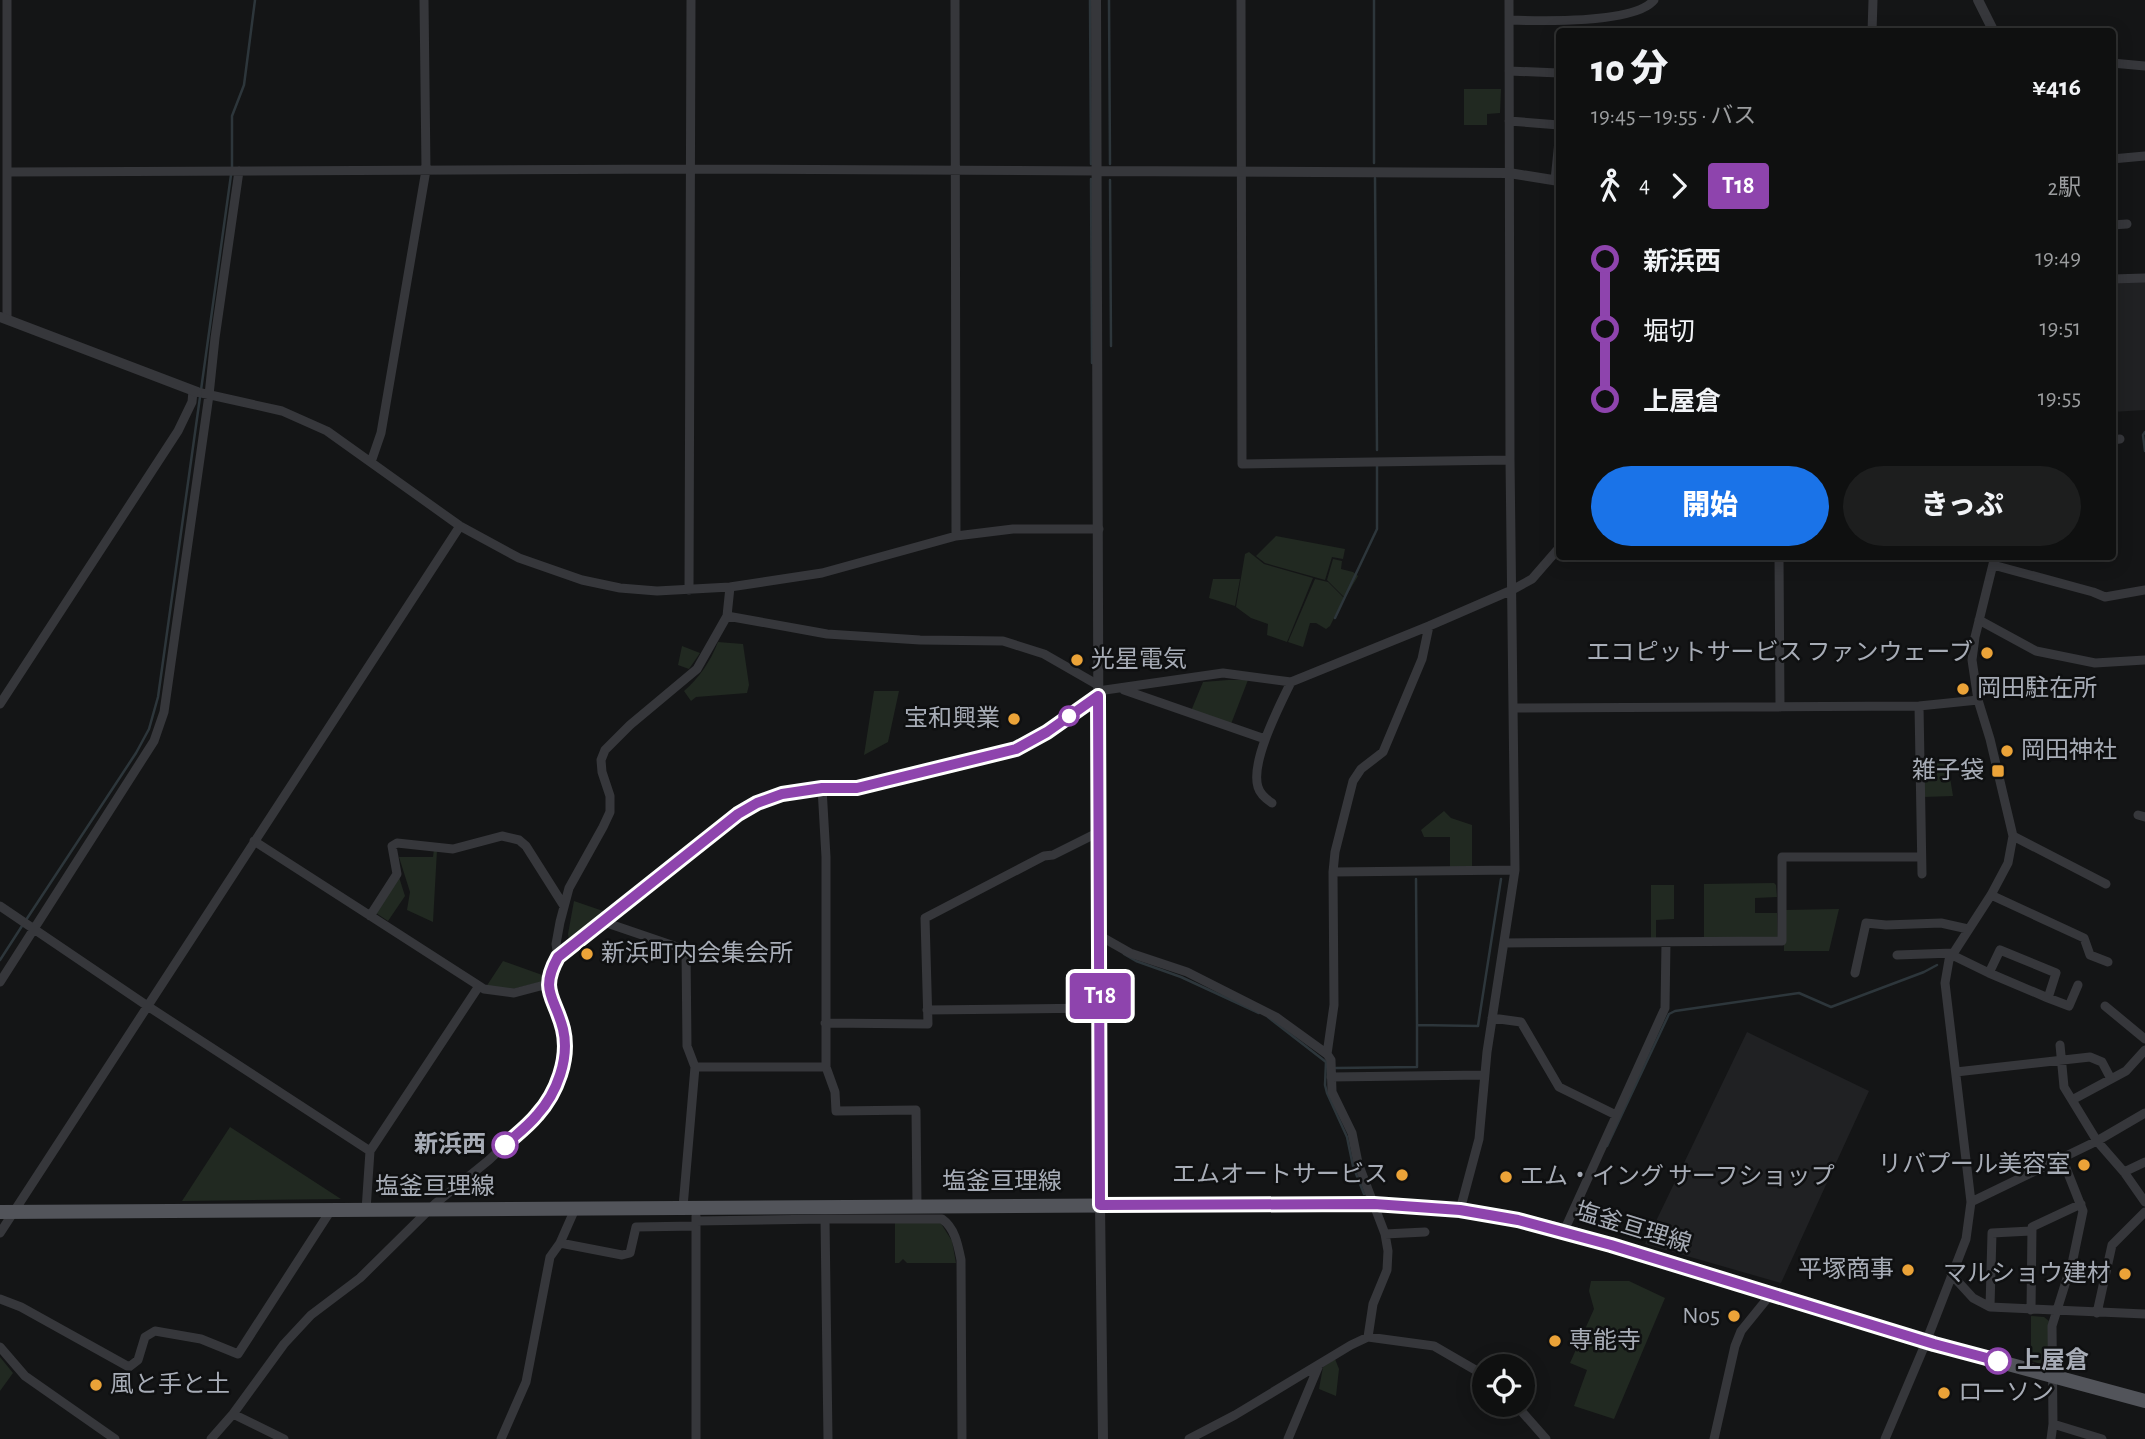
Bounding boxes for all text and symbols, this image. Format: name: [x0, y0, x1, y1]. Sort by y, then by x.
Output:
text: 10 分: [1591, 51, 1668, 89]
text: ¥416: [2032, 74, 2081, 100]
text: 19:45 – 19:55 · バス: [1591, 105, 1756, 128]
icon: walk: [1591, 167, 1629, 205]
icon: forward: [1660, 167, 1698, 205]
text: 4: [1639, 174, 1650, 197]
text: T18: [1722, 174, 1755, 198]
text: 2駅: [2048, 177, 2081, 200]
text: 19:49: [2035, 247, 2081, 270]
text: 新浜西: [1643, 249, 1721, 275]
text: 19:51: [2039, 317, 2081, 340]
text: 堀切: [1643, 319, 1695, 345]
text: 19:55: [2038, 387, 2081, 410]
text: 上屋倉: [1643, 389, 1721, 415]
button: 開始: [1591, 466, 1829, 546]
button: きっぷ: [1843, 466, 2081, 546]
place label: エコピットサービス ファンウェーブ: [1586, 639, 1973, 665]
marker: エコピットサービス ファンウェーブ: [1979, 645, 1995, 661]
place label: 光星電気: [1091, 646, 1187, 672]
marker: 光星電気: [1069, 652, 1085, 668]
place label: 岡田駐在所: [1977, 675, 2097, 701]
marker: 岡田駐在所: [1955, 681, 1971, 697]
place label: 宝和興業: [904, 705, 1000, 731]
unlabelled marker: [1059, 706, 1079, 726]
marker: 宝和興業: [1006, 711, 1022, 727]
place label: 岡田神社: [2021, 737, 2117, 763]
marker: 岡田神社: [1999, 743, 2015, 759]
place label: 雑子袋: [1912, 757, 1984, 783]
marker: 雑子袋: [1990, 763, 2006, 779]
place label: 新浜町内会集会所: [601, 940, 793, 966]
marker: 新浜町内会集会所: [579, 946, 595, 962]
line badge: T18: [1060, 973, 1140, 1019]
text: T18: [1084, 984, 1116, 1008]
place label: 新浜西: [414, 1131, 486, 1157]
marker: 新浜西: [492, 1132, 518, 1158]
place label: リバプール美容室: [1878, 1151, 2070, 1177]
marker: リバプール美容室: [2076, 1157, 2092, 1173]
place label: エムオートサービス: [1172, 1162, 1388, 1187]
place label: エム・イング サーフショップ: [1520, 1163, 1835, 1189]
marker: エムオートサービス: [1394, 1167, 1410, 1183]
street label: 塩釜亘理線: [942, 1168, 1062, 1194]
marker: エム・イング サーフショップ: [1498, 1169, 1514, 1185]
street label: 塩釜亘理線: [375, 1173, 495, 1199]
street label: 塩釜亘理線: [1572, 1197, 1694, 1257]
place label: 平塚商事: [1798, 1256, 1894, 1282]
place label: マルショウ建材: [1943, 1260, 2111, 1286]
marker: 平塚商事: [1900, 1262, 1916, 1278]
marker: マルショウ建材: [2117, 1266, 2133, 1282]
place label: No5: [1682, 1304, 1720, 1328]
marker: No5: [1726, 1308, 1742, 1324]
place label: 専能寺: [1569, 1328, 1641, 1353]
marker: 専能寺: [1547, 1333, 1563, 1349]
place label: 上屋倉: [2017, 1347, 2089, 1373]
marker: 上屋倉: [1985, 1348, 2011, 1374]
map controls: [1472, 1354, 1535, 1417]
button: locate: [1472, 1354, 1535, 1417]
place label: 風と手と土: [110, 1371, 230, 1397]
marker: 風と手と土: [88, 1377, 104, 1393]
place label: ローソン: [1958, 1381, 2054, 1405]
marker: ローソン: [1936, 1385, 1952, 1401]

